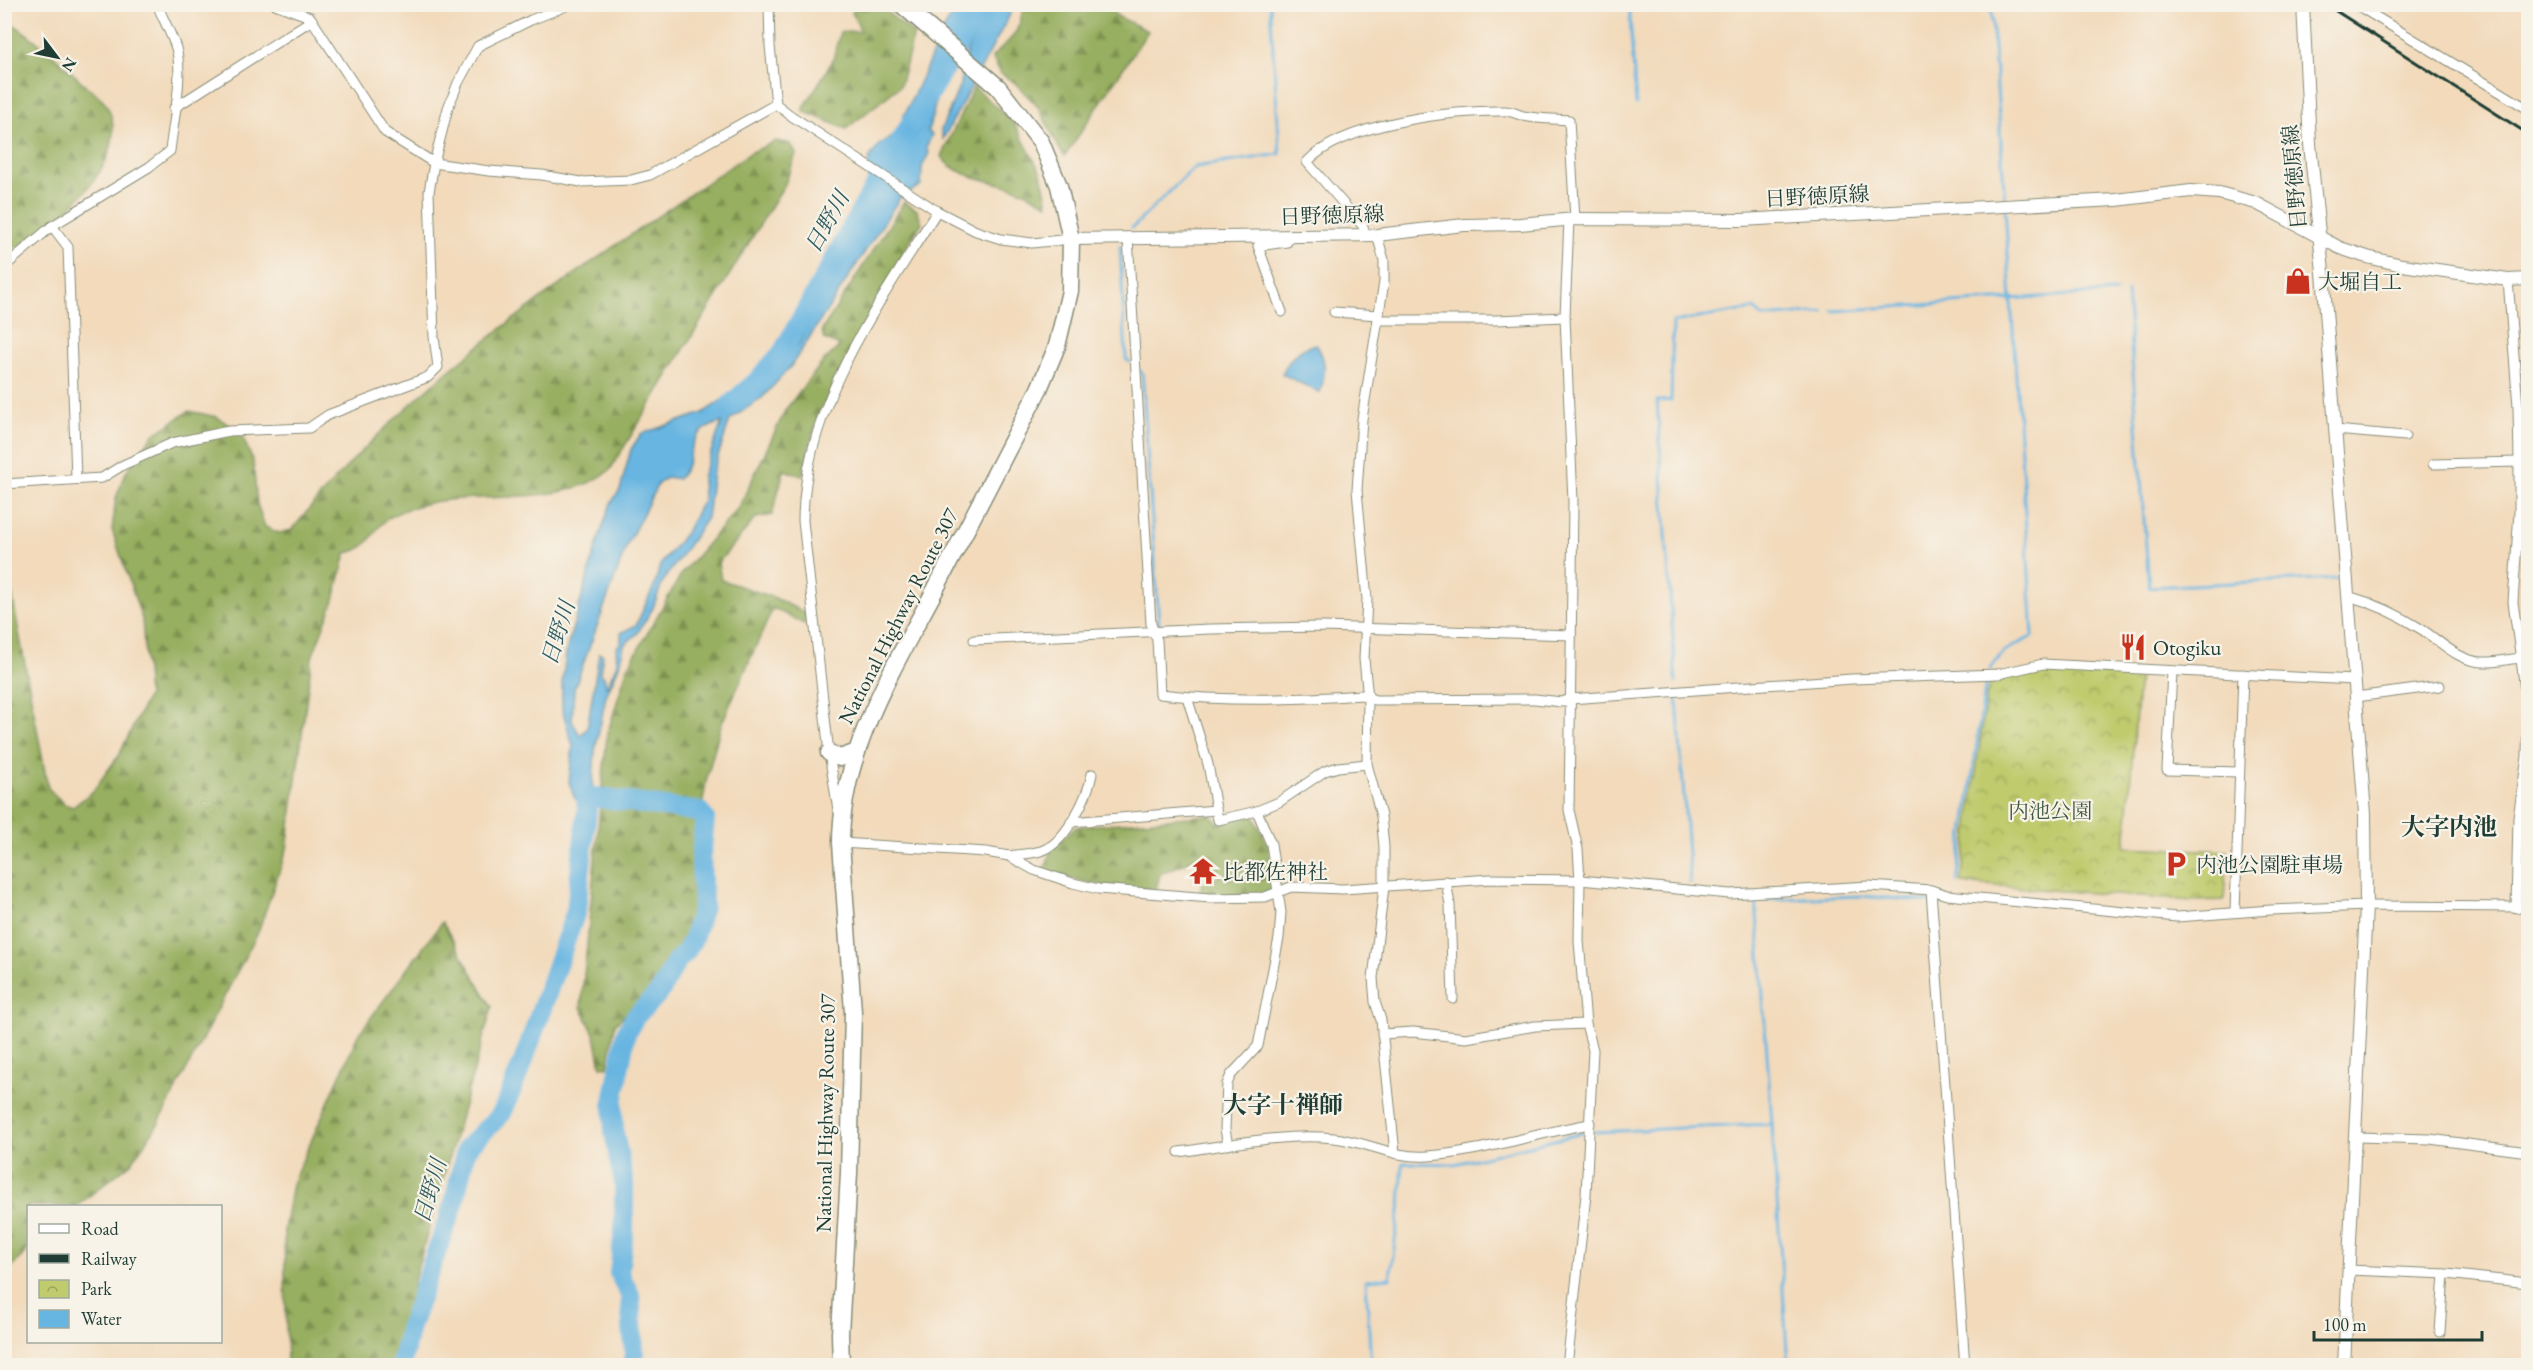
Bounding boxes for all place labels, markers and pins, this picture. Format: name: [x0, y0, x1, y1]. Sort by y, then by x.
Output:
shop icon: 大堀自工: [2283, 266, 2313, 296]
place label: 大堀自工: [2318, 268, 2402, 295]
restaurant icon: Otogiku: [2118, 632, 2148, 662]
place label: Otogiku: [2153, 634, 2221, 661]
parking icon: 内池公園駐車場: [2161, 849, 2191, 879]
place label: 内池公園駐車場: [2196, 851, 2343, 878]
temple icon: 比都佐神社: [1188, 856, 1218, 886]
place label: 比都佐神社: [1223, 858, 1328, 885]

